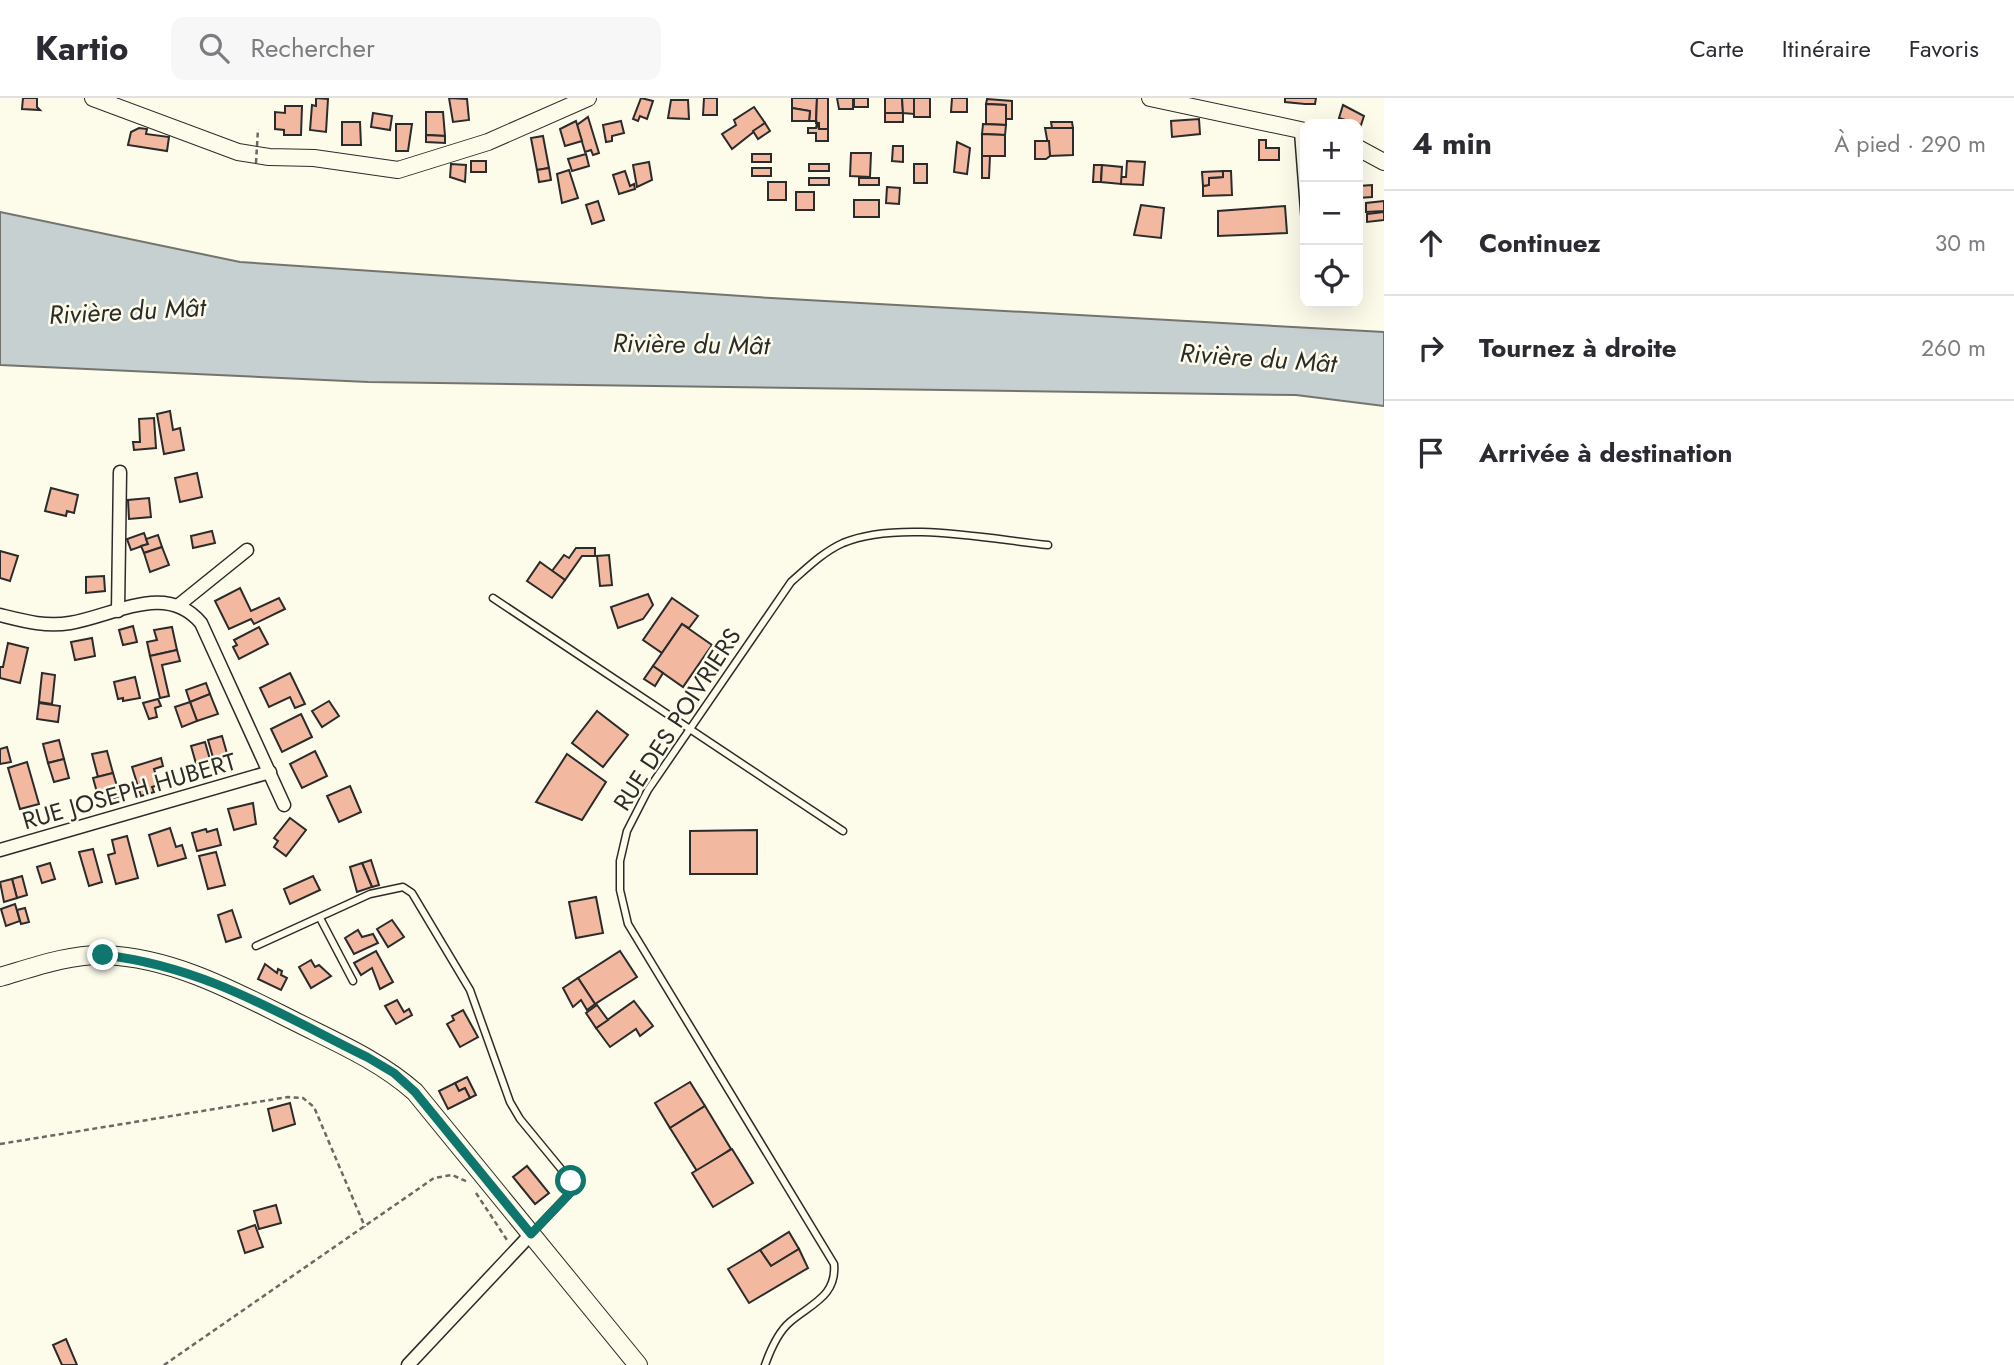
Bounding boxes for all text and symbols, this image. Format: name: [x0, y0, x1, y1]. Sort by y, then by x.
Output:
search box: [171, 17, 661, 80]
text: Kartio: [35, 25, 129, 72]
icon: search: [195, 29, 233, 67]
text: Rechercher: [251, 29, 375, 67]
text: Carte: [1689, 31, 1744, 66]
text: Itinéraire: [1782, 31, 1871, 66]
text: Favoris: [1909, 31, 1979, 66]
map controls: [1300, 119, 1363, 308]
button: +: [1300, 119, 1363, 182]
text: 4 min: [1412, 122, 1492, 165]
text: À pied · 290 m: [1834, 127, 1986, 161]
button: −: [1300, 182, 1363, 245]
icon: ahead: [1412, 224, 1450, 262]
text: Continuez: [1479, 224, 1601, 262]
text: 30 m: [1935, 226, 1986, 260]
button: locate: [1300, 245, 1363, 308]
water label: Rivière du Mât: [48, 288, 208, 334]
water label: Rivière du Mât: [612, 324, 772, 364]
icon: right: [1412, 329, 1450, 367]
text: Tournez à droite: [1479, 329, 1677, 367]
text: 260 m: [1921, 331, 1986, 365]
water label: Rivière du Mât: [1178, 334, 1339, 383]
icon: arrive: [1412, 434, 1450, 472]
text: Arrivée à destination: [1479, 434, 1732, 472]
street label: RUE DES POIVRIERS: [605, 621, 749, 817]
street label: RUE JOSEPH HUBERT: [18, 744, 240, 838]
route end: [87, 939, 118, 970]
route start: [555, 1165, 586, 1196]

